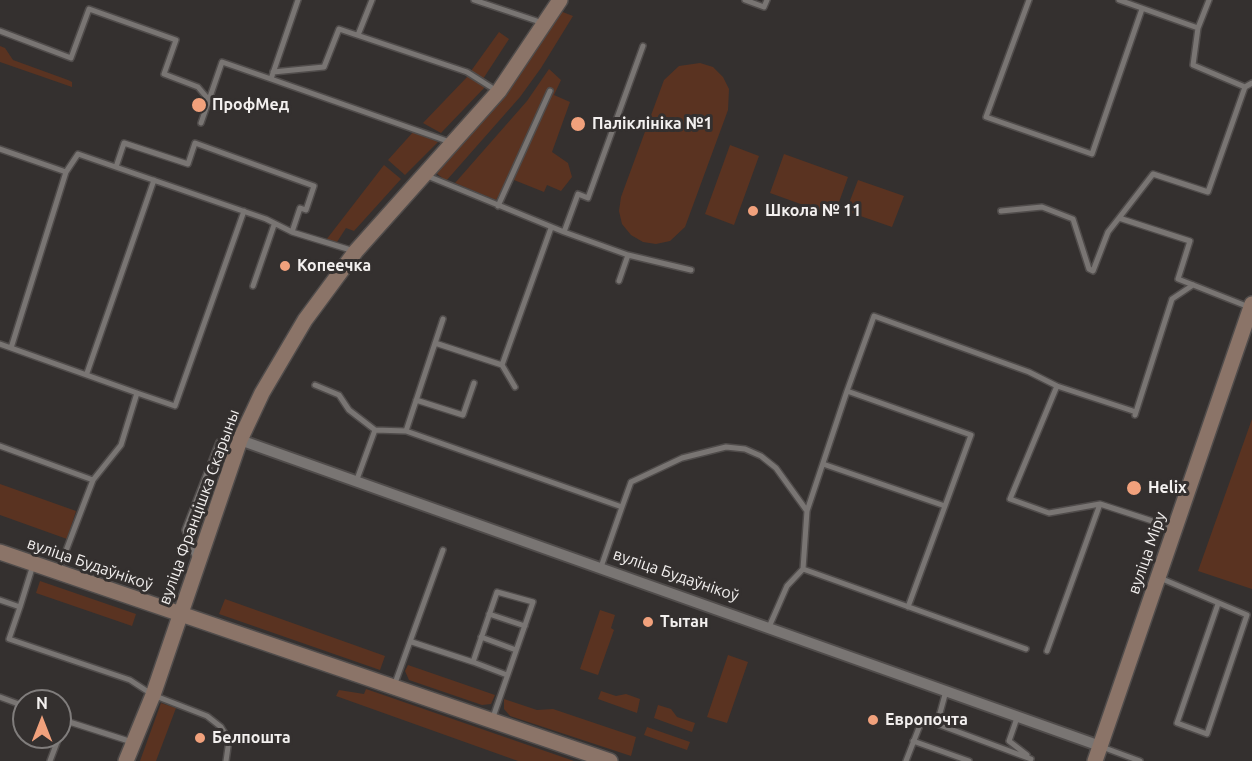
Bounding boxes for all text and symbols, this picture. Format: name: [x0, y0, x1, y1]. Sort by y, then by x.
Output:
place label: ПрофМед: [212, 95, 289, 115]
marker: ПрофМед: [190, 96, 208, 114]
place label: Паліклініка №1: [592, 114, 712, 134]
marker: Паліклініка №1: [569, 115, 587, 133]
place label: Школа № 11: [765, 201, 861, 221]
marker: Школа № 11: [746, 204, 760, 218]
place label: Копеечка: [297, 256, 371, 276]
marker: Копеечка: [278, 259, 292, 273]
street label: вуліца Францішка Скарыны: [155, 407, 243, 607]
place label: Helix: [1148, 478, 1187, 498]
marker: Helix: [1125, 479, 1143, 497]
street label: вуліца Міру: [1124, 509, 1170, 597]
street label: вуліца Будаўнікоў: [25, 534, 155, 594]
street label: вуліца Будаўнікоў: [611, 545, 741, 605]
place label: Тытан: [660, 612, 708, 632]
marker: Тытан: [641, 615, 655, 629]
north arrow: [12, 689, 72, 749]
text: N: [36, 694, 48, 712]
place label: Европочта: [885, 710, 968, 730]
marker: Европочта: [866, 713, 880, 727]
place label: Белпошта: [212, 728, 291, 748]
marker: Белпошта: [193, 731, 207, 745]

